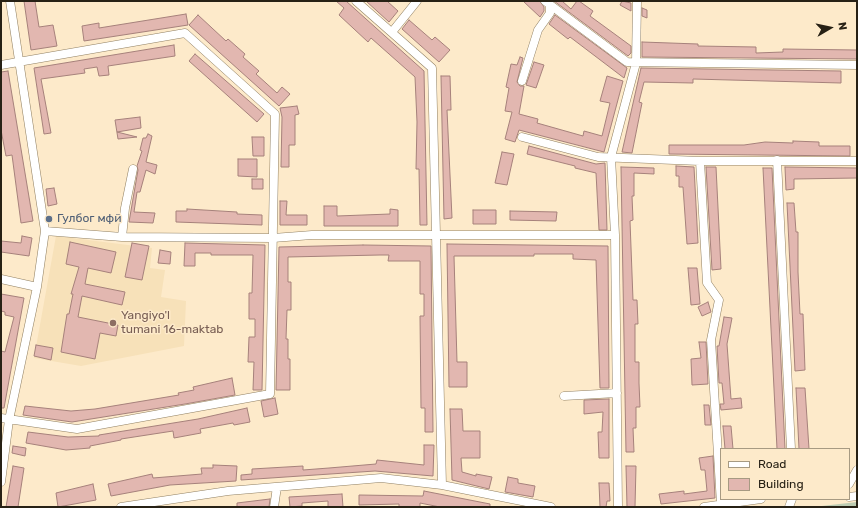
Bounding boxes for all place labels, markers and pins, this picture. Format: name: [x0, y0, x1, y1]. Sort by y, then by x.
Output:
place label: Гулбог мфй: [57, 212, 122, 226]
marker: Гулбог мфй: [44, 214, 54, 224]
place label: Yangiyo'l tumani 16-maktab: [121, 309, 223, 337]
marker: Yangiyo'l tumani 16-maktab: [108, 318, 118, 328]

